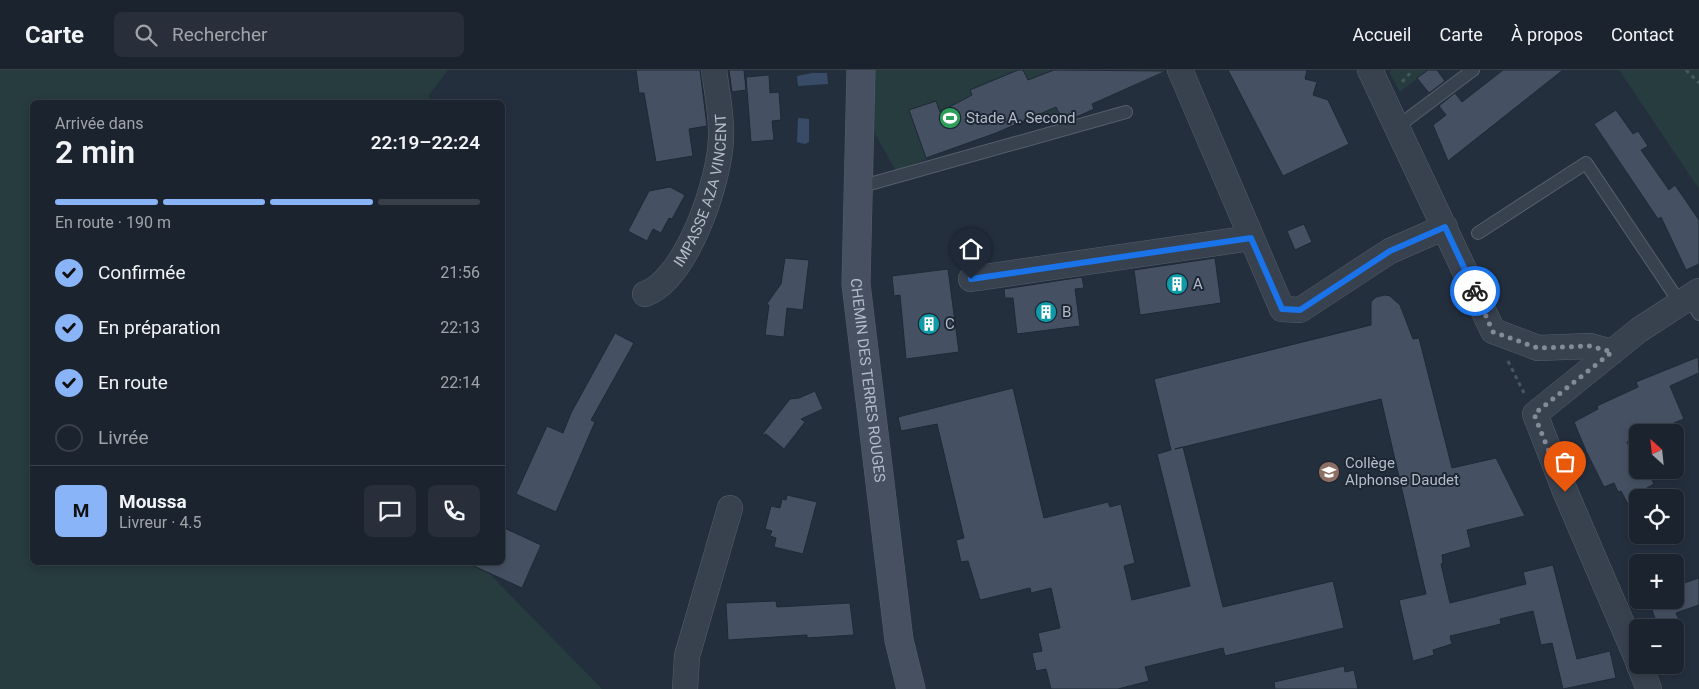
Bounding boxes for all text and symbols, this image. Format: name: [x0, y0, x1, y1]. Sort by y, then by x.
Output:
search box: [114, 12, 464, 57]
text: Carte: [25, 21, 84, 49]
icon: search: [132, 21, 160, 49]
text: Rechercher: [172, 23, 267, 46]
text: Accueil: [1353, 24, 1411, 45]
text: Carte: [1439, 24, 1483, 45]
text: À propos: [1511, 24, 1583, 45]
text: Contact: [1611, 24, 1674, 45]
sports icon: Stade A. Second: [938, 106, 962, 130]
place label: Stade A. Second: [966, 109, 1076, 127]
street label: IMPASSE AZA VINCENT: [670, 113, 730, 270]
text: Arrivée dans: [55, 114, 144, 133]
text: 22:19–22:24: [371, 131, 480, 154]
text: 2 min: [55, 133, 135, 171]
text: En route · 190 m: [55, 213, 171, 232]
pin: [950, 228, 992, 279]
icon: home: [957, 235, 985, 263]
icon: check: [55, 259, 83, 287]
text: Confirmée: [98, 261, 185, 284]
text: 21:56: [440, 263, 480, 282]
courier: [1450, 266, 1500, 316]
building icon: A: [1165, 272, 1189, 296]
place label: A: [1193, 275, 1203, 293]
icon: bike: [1461, 277, 1489, 305]
street label: CHEMIN DES TERRES ROUGES: [847, 278, 889, 483]
building icon: B: [1034, 300, 1058, 324]
place label: B: [1062, 303, 1071, 321]
building icon: C: [917, 312, 941, 336]
icon: check: [55, 314, 83, 342]
place label: C: [945, 315, 955, 333]
text: En préparation: [98, 316, 221, 339]
text: 22:13: [440, 318, 480, 337]
icon: check: [55, 369, 83, 397]
text: En route: [98, 371, 168, 394]
text: 22:14: [440, 373, 480, 392]
north arrow: [1629, 424, 1684, 479]
map controls: [1629, 424, 1684, 674]
text: Livrée: [98, 426, 148, 449]
pin: [1544, 441, 1586, 492]
icon: bag: [1551, 448, 1579, 476]
place label: Collège Alphonse Daudet: [1345, 454, 1459, 489]
school or university icon: Collège Alphonse Daudet: [1317, 460, 1341, 484]
button: chat: [364, 485, 416, 537]
button: phone: [428, 485, 480, 537]
button: locate: [1629, 489, 1684, 544]
text: Moussa: [119, 490, 187, 513]
text: M: [73, 499, 89, 522]
text: Livreur · 4.5: [119, 513, 202, 532]
button: +: [1629, 554, 1684, 609]
button: −: [1629, 619, 1684, 674]

